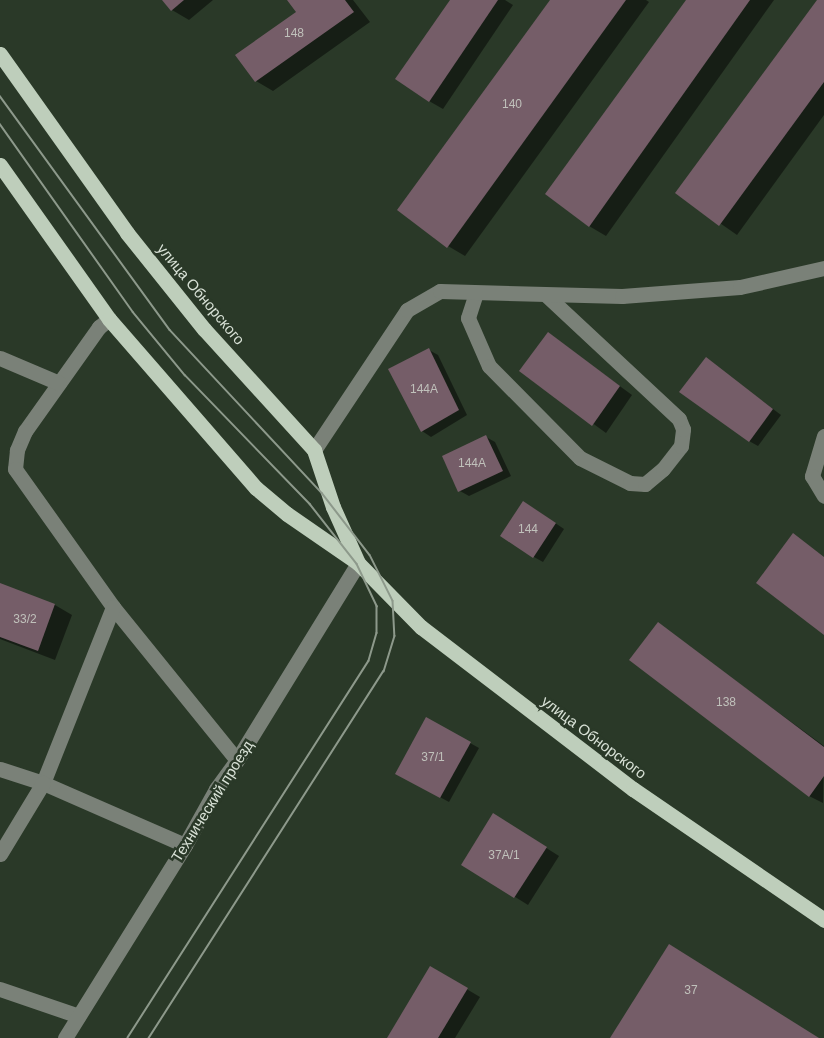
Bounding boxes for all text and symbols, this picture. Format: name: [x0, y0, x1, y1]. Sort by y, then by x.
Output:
house number: 148: [284, 27, 304, 41]
house number: 140: [502, 98, 522, 112]
street label: улица Обнорского: [153, 240, 249, 348]
house number: 144А: [410, 383, 438, 397]
house number: 144А: [458, 457, 486, 471]
house number: 144: [518, 523, 538, 537]
house number: 33/2: [13, 613, 37, 627]
street label: улица Обнорского: [538, 692, 650, 782]
house number: 138: [716, 696, 736, 710]
street label: Технический проезд: [167, 737, 257, 865]
house number: 37/1: [421, 751, 445, 765]
house number: 37А/1: [488, 849, 520, 863]
house number: 37: [684, 984, 698, 998]

